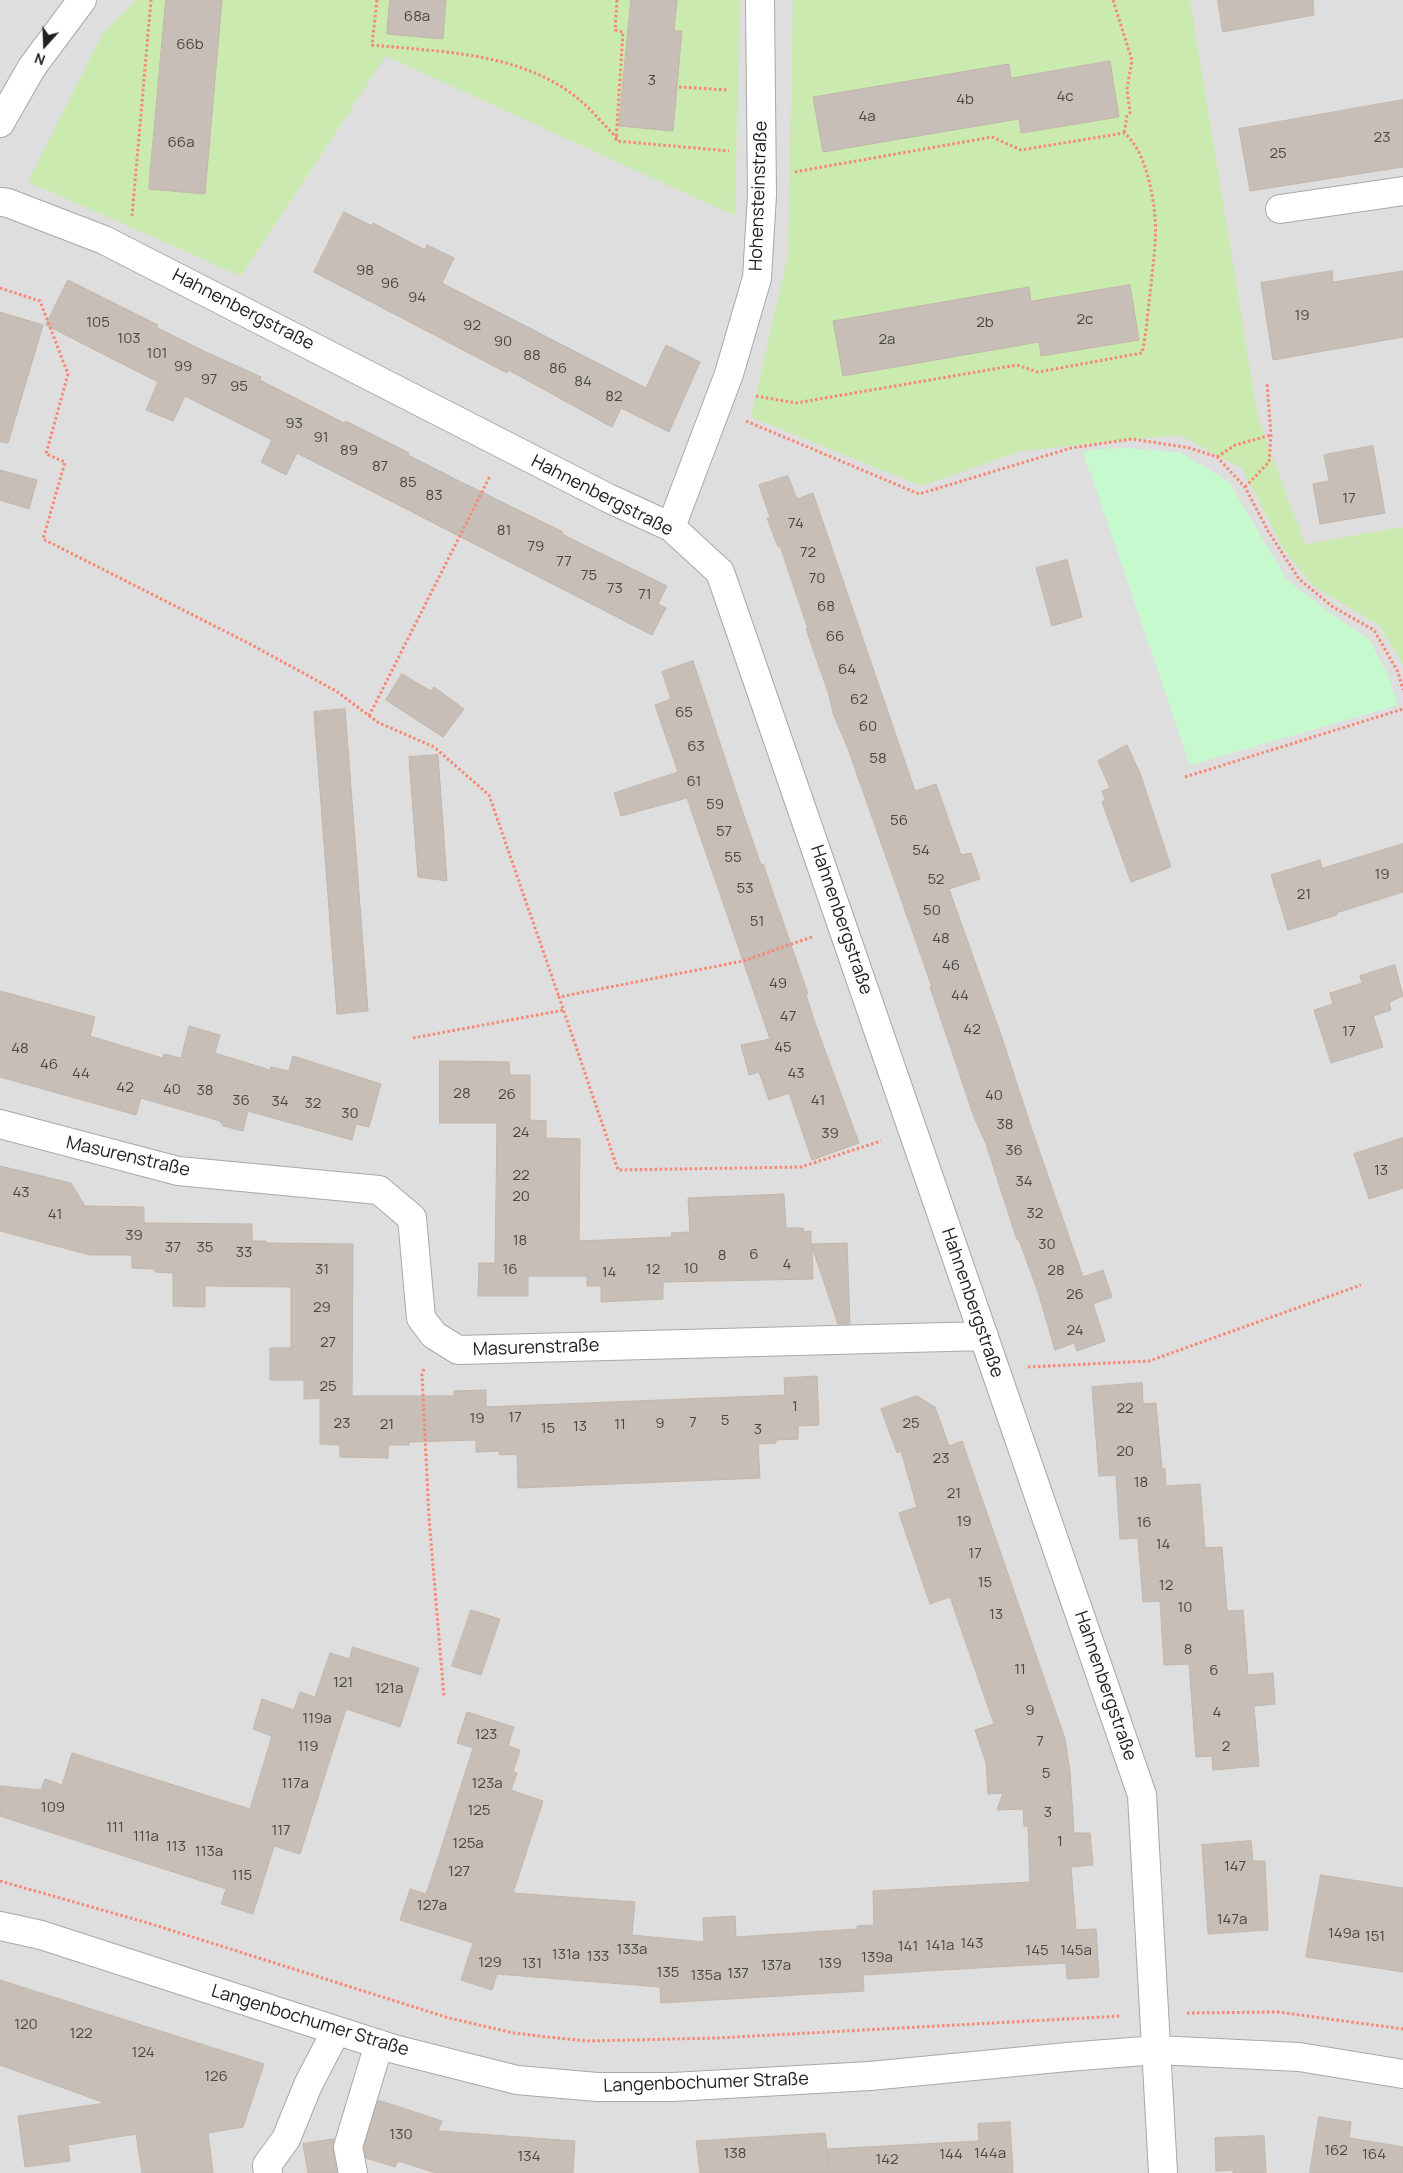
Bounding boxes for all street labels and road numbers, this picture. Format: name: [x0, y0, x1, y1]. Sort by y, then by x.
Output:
street label: Hohensteinstraße: [746, 120, 772, 272]
street label: Hahnenbergstraße: [168, 265, 318, 355]
street label: Hahnenbergstraße: [527, 451, 677, 541]
street label: Hahnenbergstraße: [805, 842, 877, 998]
street label: Masurenstraße: [64, 1132, 192, 1182]
street label: Hahnenbergstraße: [936, 1225, 1008, 1381]
street label: Masurenstraße: [472, 1335, 600, 1361]
street label: Hahnenbergstraße: [1069, 1608, 1141, 1764]
street label: Langenbochumer Straße: [209, 1981, 411, 2061]
street label: Langenbochumer Straße: [603, 2069, 809, 2097]

